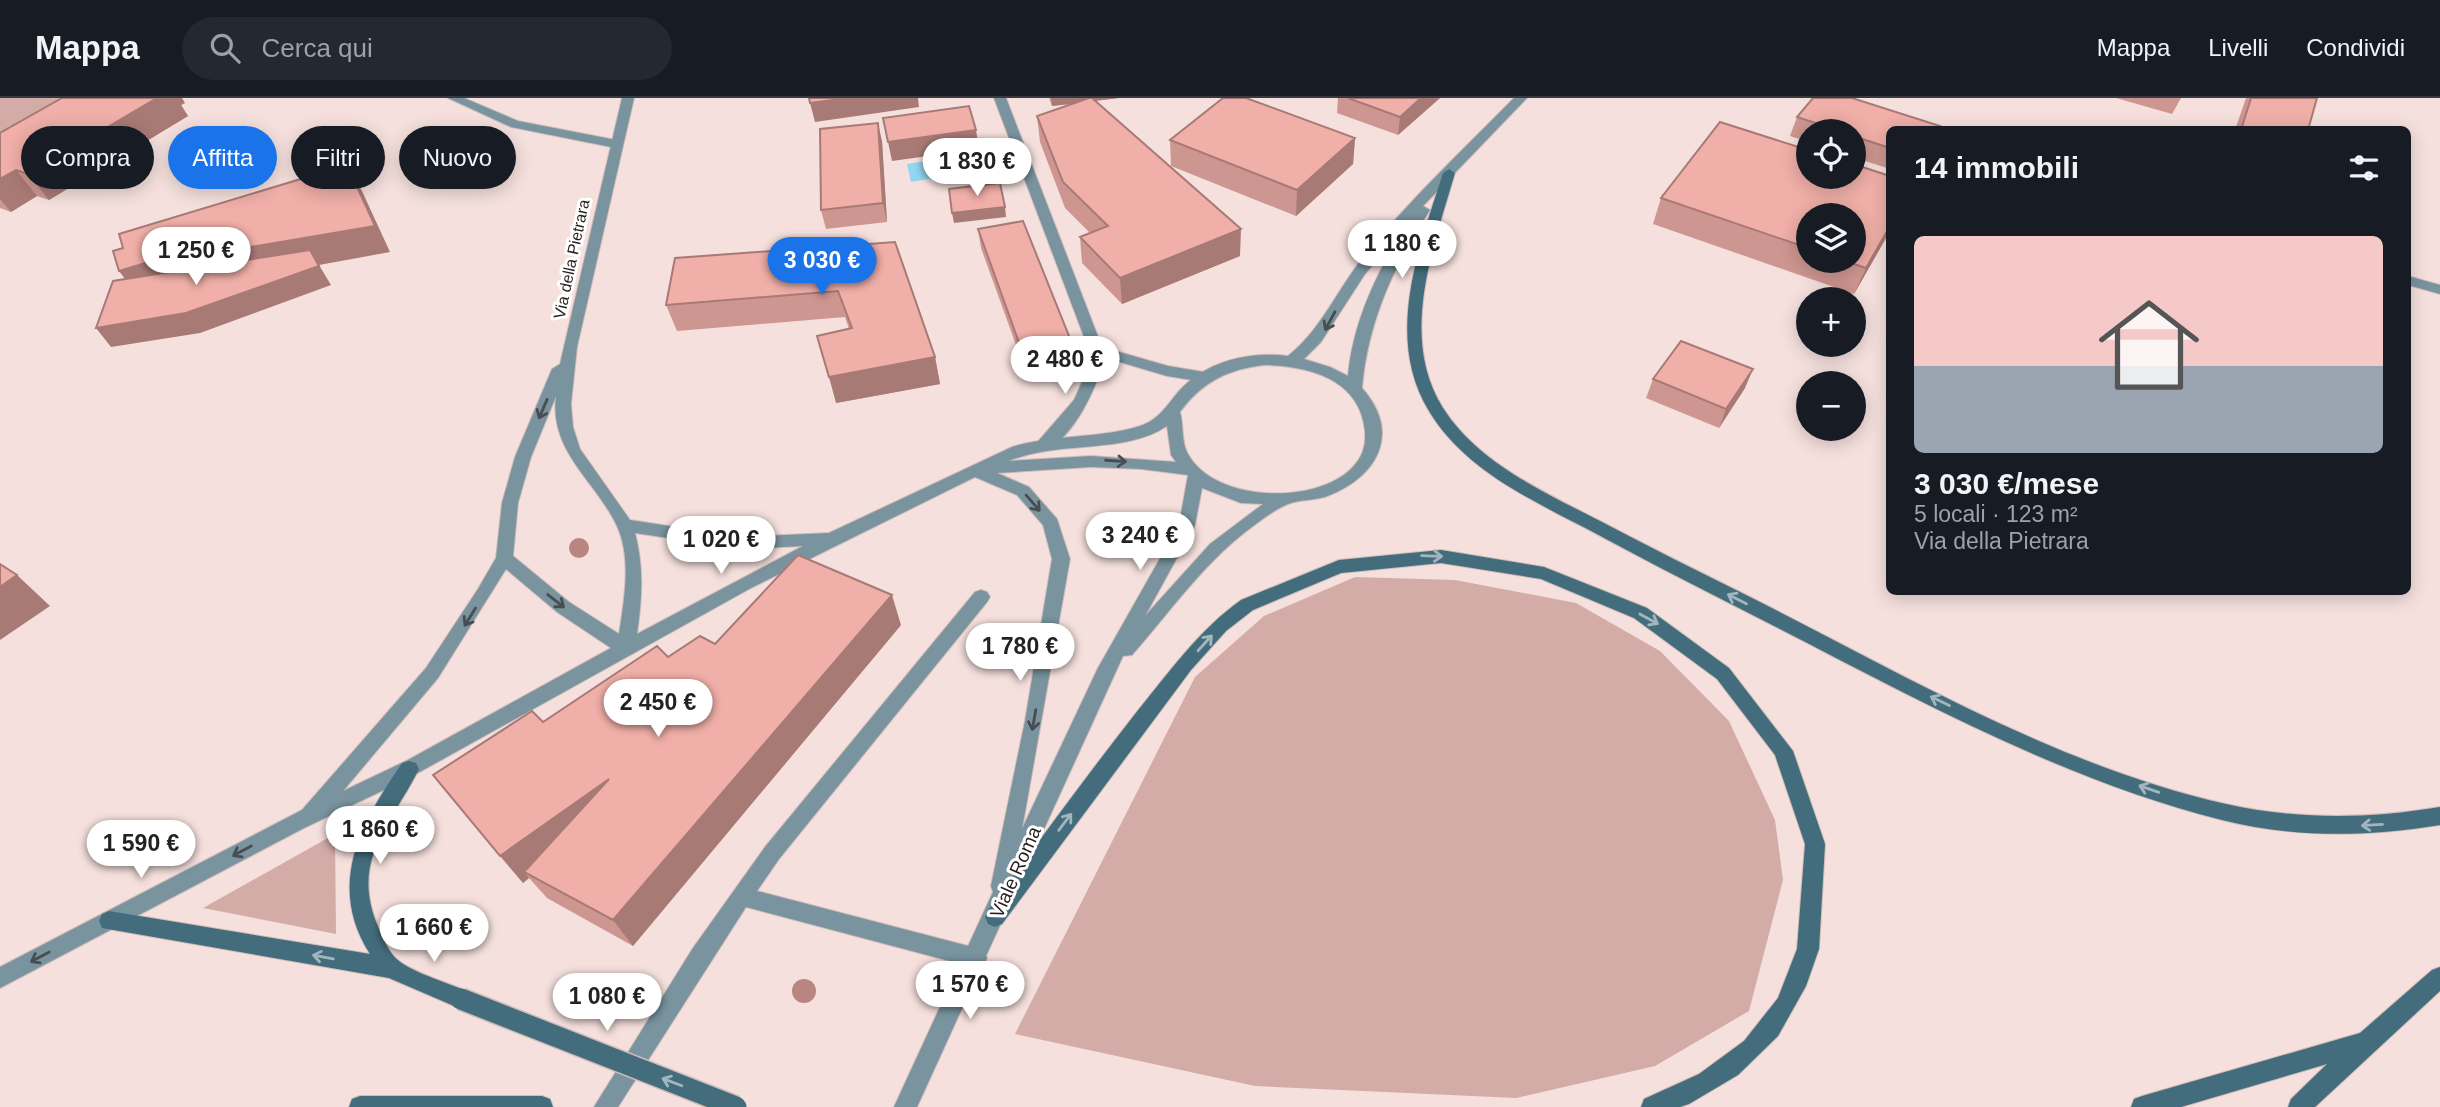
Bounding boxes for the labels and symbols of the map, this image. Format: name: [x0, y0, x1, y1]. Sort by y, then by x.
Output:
pin: 1 830 €: [912, 139, 1042, 198]
street label: Via della Pietrara: [551, 198, 592, 320]
pin: 1 180 €: [1337, 220, 1467, 280]
pin: 1 250 €: [131, 228, 261, 287]
pin: 3 030 €: [757, 238, 887, 297]
one-way arrow: [1323, 310, 1337, 330]
pin: 2 480 €: [1000, 336, 1130, 396]
one-way arrow: [536, 398, 549, 420]
one-way arrow: [1104, 455, 1127, 468]
one-way arrow: [1025, 493, 1041, 511]
pin: 3 240 €: [1075, 512, 1205, 572]
pin: 1 020 €: [656, 517, 786, 576]
one-way arrow: [1420, 549, 1443, 563]
one-way arrow: [1727, 591, 1748, 605]
one-way arrow: [546, 594, 565, 609]
one-way arrow: [463, 607, 477, 627]
one-way arrow: [1638, 612, 1658, 626]
pin: 1 780 €: [955, 624, 1085, 683]
one-way arrow: [1196, 635, 1213, 652]
pin: 2 450 €: [593, 680, 723, 739]
one-way arrow: [1930, 694, 1951, 707]
one-way arrow: [1027, 708, 1040, 731]
one-way arrow: [2139, 782, 2161, 794]
pin: 1 860 €: [315, 806, 445, 866]
one-way arrow: [1057, 814, 1072, 832]
one-way arrow: [2362, 819, 2384, 832]
pin: 1 590 €: [76, 820, 206, 880]
street label: Viale Roma: [986, 823, 1045, 921]
one-way arrow: [232, 845, 253, 859]
pin: 1 660 €: [369, 904, 499, 964]
one-way arrow: [31, 950, 51, 964]
one-way arrow: [312, 950, 335, 963]
pin: 1 570 €: [905, 962, 1035, 1021]
pin: 1 080 €: [542, 974, 672, 1033]
one-way arrow: [662, 1074, 684, 1087]

